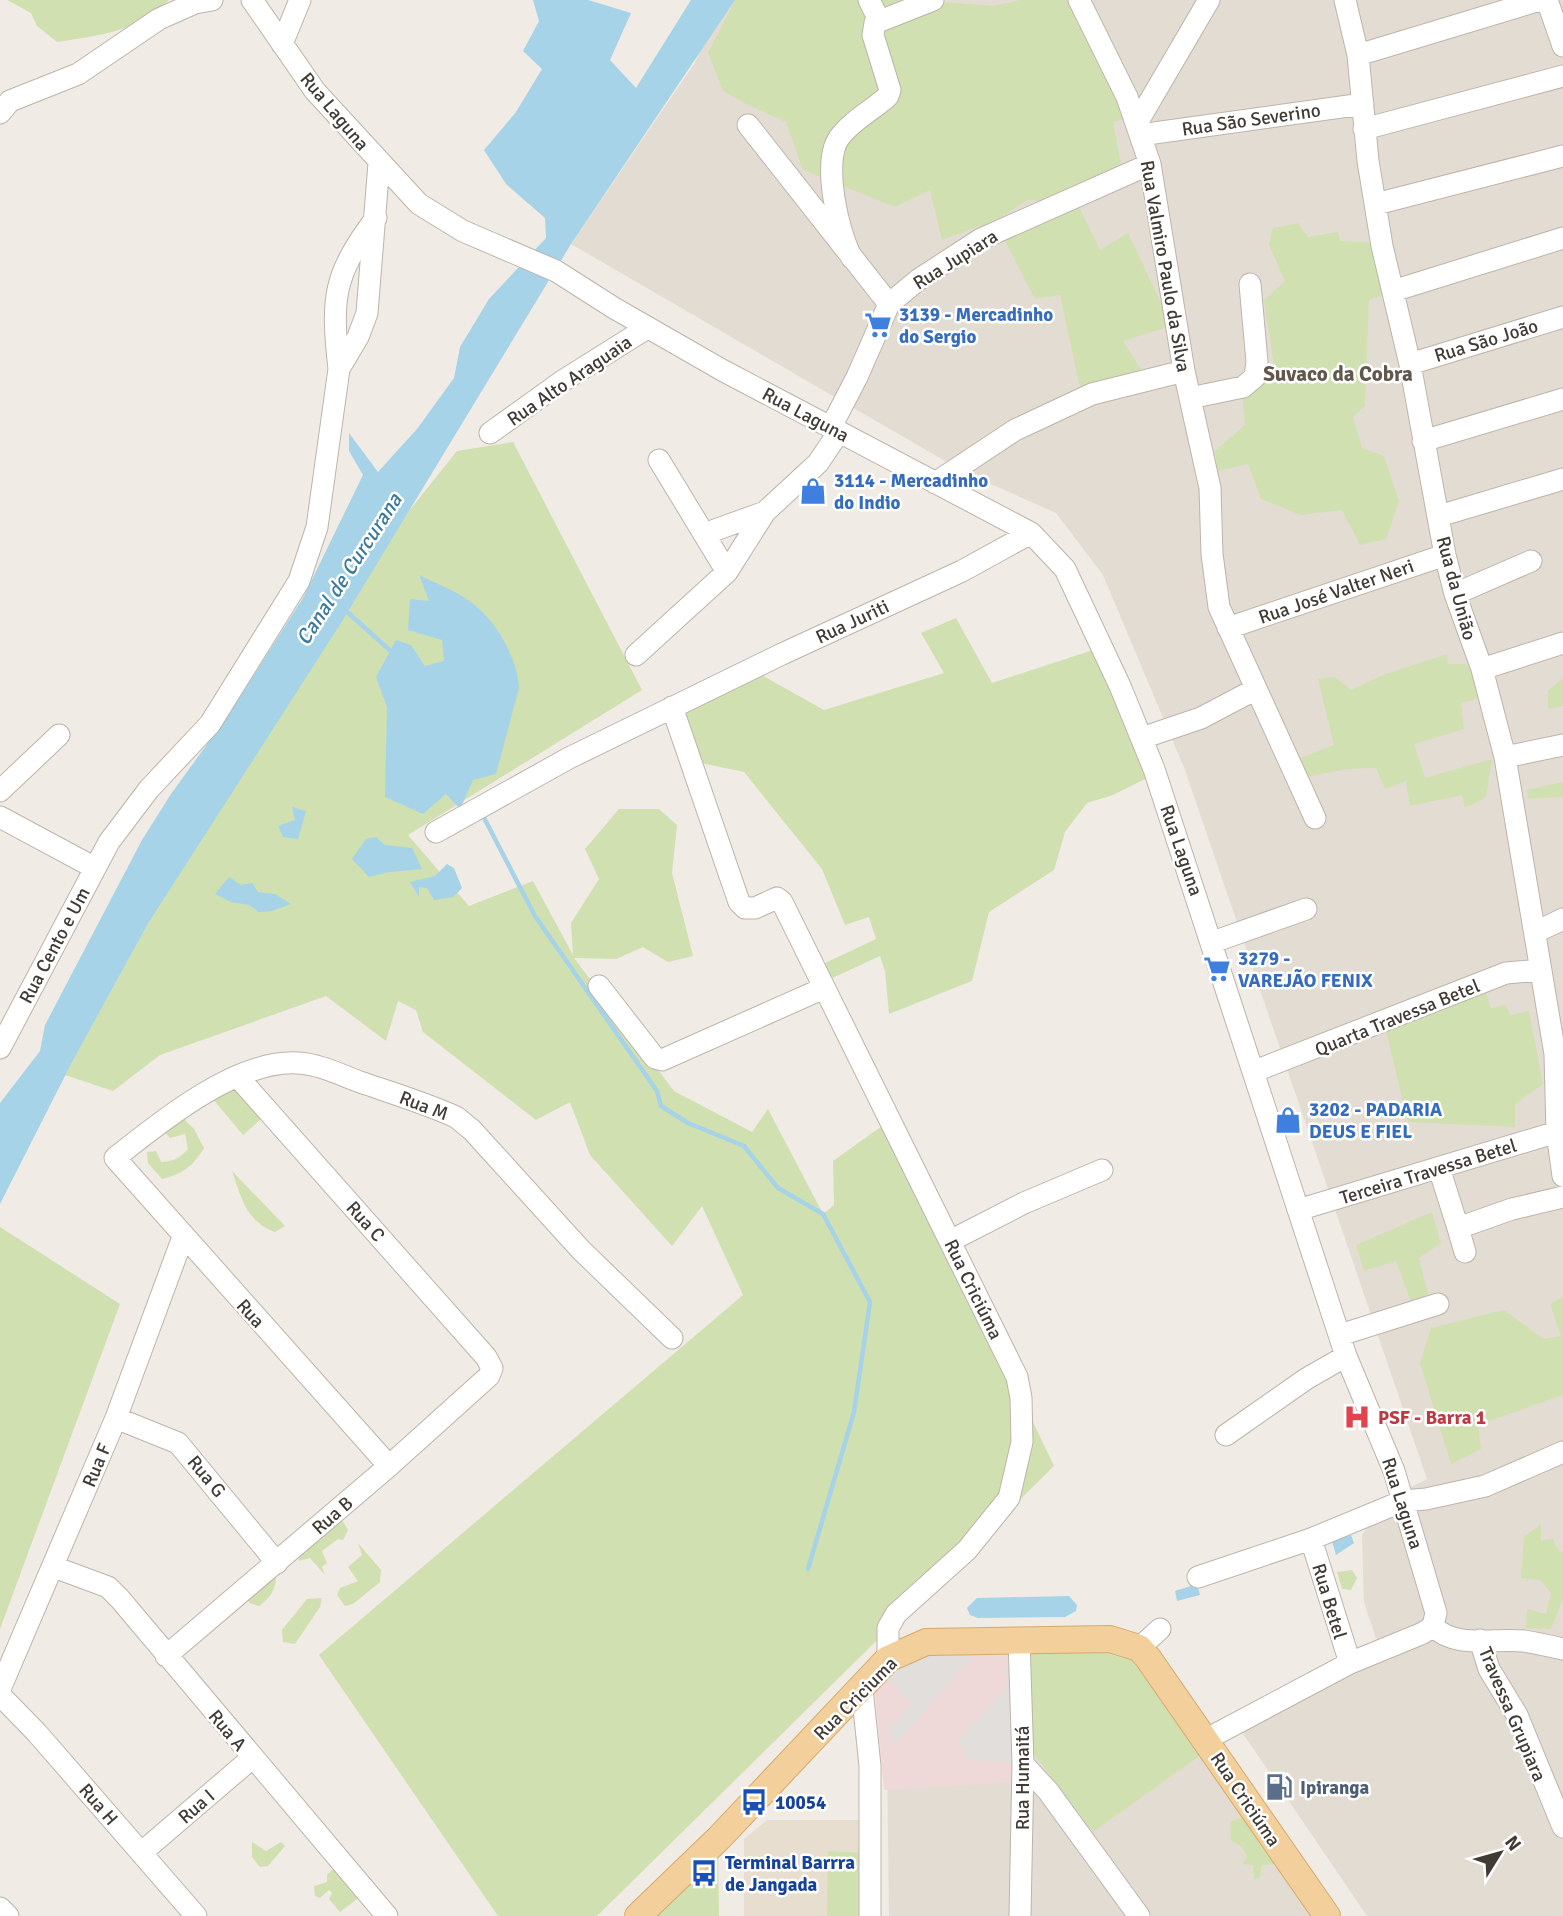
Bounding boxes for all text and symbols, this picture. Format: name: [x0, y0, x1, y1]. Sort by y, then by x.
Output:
street label: Rua Laguna: [295, 68, 374, 156]
street label: Rua São Severino: [1180, 98, 1322, 142]
street label: Rua Valmiro Paulo da Silva: [1135, 158, 1195, 374]
street label: Rua Jupiara: [909, 224, 1002, 295]
place label: 3139 - Mercadinho do Sergio: [899, 303, 1053, 349]
supermarket icon: 3139 - Mercadinho do Sergio: [863, 310, 893, 340]
street label: Rua São João: [1432, 314, 1541, 368]
street label: Rua Alto Araguaia: [503, 330, 637, 431]
district label: Suvaco da Cobra: [1263, 361, 1413, 387]
street label: Rua Laguna: [758, 382, 853, 448]
place label: 3114 - Mercadinho do Indio: [834, 469, 988, 515]
shop icon: 3114 - Mercadinho do Indio: [798, 476, 828, 506]
water label: Canal de Curcurana: [290, 487, 408, 650]
street label: Rua da União: [1431, 534, 1481, 643]
street label: Rua José Valter Neri: [1255, 554, 1417, 630]
street label: Rua Juriti: [812, 594, 893, 649]
street label: Rua Laguna: [1154, 802, 1208, 899]
street label: Rua Cento e Um: [14, 883, 96, 1008]
place label: 3279 - VAREJÃO FENIX: [1238, 947, 1373, 993]
supermarket icon: 3279 - VAREJÃO FENIX: [1202, 954, 1232, 984]
street label: Quarta Travessa Betel: [1311, 974, 1483, 1062]
street label: Rua M: [396, 1086, 452, 1126]
place label: 3202 - PADARIA DEUS E FIEL: [1309, 1098, 1442, 1144]
shop icon: 3202 - PADARIA DEUS E FIEL: [1273, 1105, 1303, 1135]
street label: Terceira Travessa Betel: [1337, 1134, 1520, 1210]
street label: Rua C: [341, 1196, 390, 1247]
street label: Rua Criciúma: [938, 1235, 1008, 1344]
street label: Rua: [231, 1294, 270, 1333]
hospital icon: PSF - Barra 1: [1342, 1402, 1372, 1432]
place label: PSF - Barra 1: [1378, 1406, 1486, 1430]
street label: Rua F: [77, 1440, 117, 1491]
street label: Rua G: [182, 1451, 231, 1503]
street label: Rua Laguna: [1376, 1454, 1428, 1552]
street label: Rua B: [307, 1491, 358, 1540]
street label: Rua Betel: [1306, 1561, 1352, 1642]
street label: Travessa Grupiara: [1473, 1643, 1551, 1785]
street label: Rua Criciuma: [809, 1652, 903, 1746]
street label: Rua A: [203, 1705, 252, 1757]
street label: Rua Humaitá: [1011, 1726, 1035, 1830]
street label: Rua Criciúma: [1205, 1748, 1285, 1851]
fuel station icon: Ipiranga: [1264, 1772, 1294, 1802]
place label: Ipiranga: [1300, 1776, 1370, 1800]
street label: Rua H: [73, 1779, 123, 1831]
street label: Rua I: [173, 1784, 220, 1829]
bus stop icon: 10054: [739, 1787, 769, 1817]
place label: 10054: [775, 1791, 826, 1815]
north arrow: [1465, 1818, 1535, 1888]
text: N: [1499, 1831, 1526, 1856]
place label: Terminal Barrra de Jangada: [725, 1851, 855, 1897]
bus stop icon: Terminal Barrra de Jangada: [689, 1858, 719, 1888]

